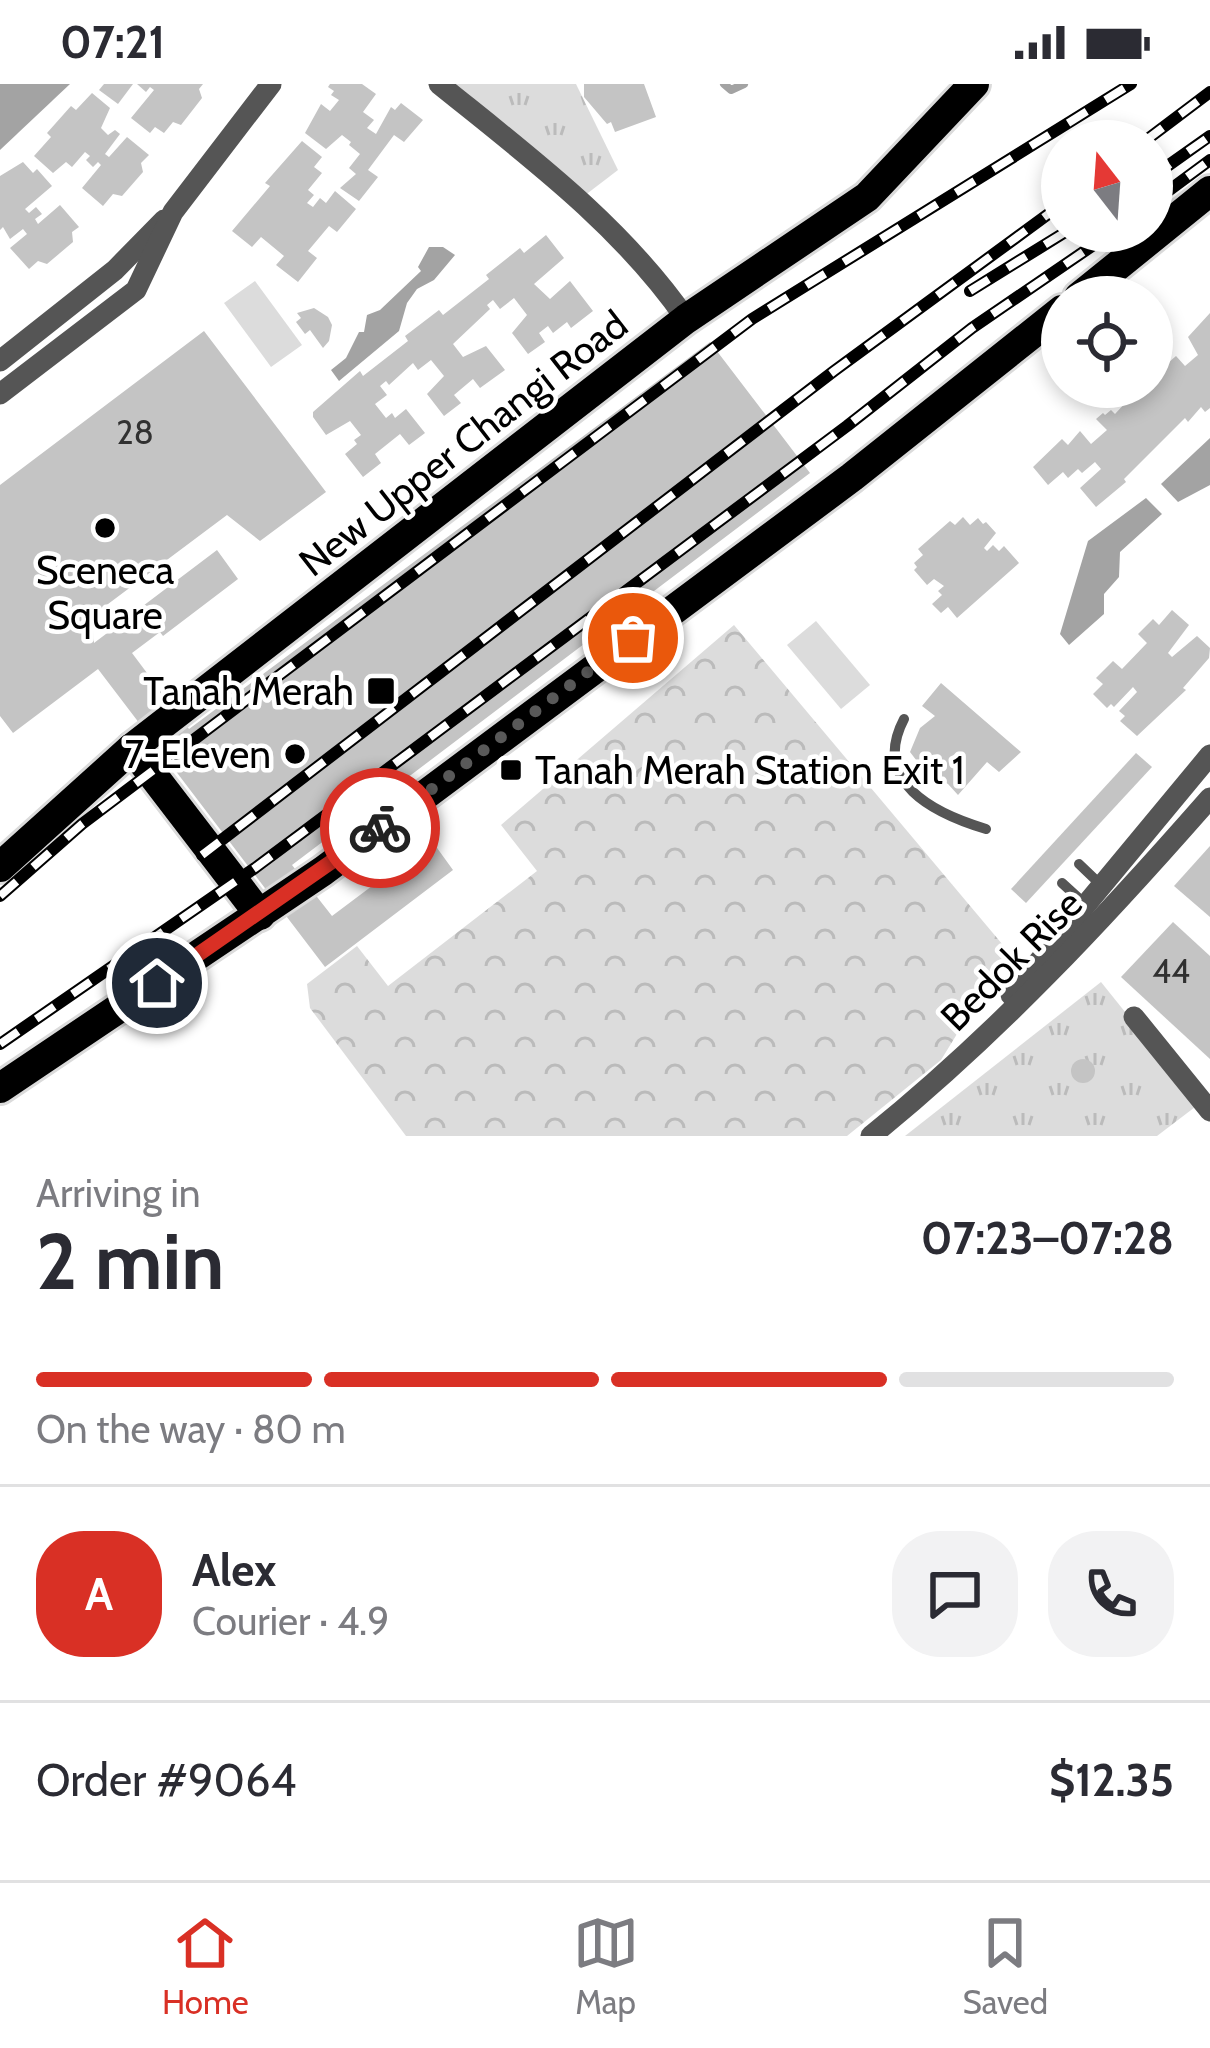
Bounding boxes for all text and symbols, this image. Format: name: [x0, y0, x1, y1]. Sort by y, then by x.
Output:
text: 07:21: [60, 15, 165, 69]
north arrow: [1041, 120, 1173, 252]
map controls: [1041, 120, 1173, 408]
button: locate: [1041, 276, 1173, 408]
street label: New Upper Changi Road: [289, 300, 637, 586]
house number: 28: [116, 412, 154, 452]
marker: Sceneca Square: [92, 515, 118, 541]
place label: Sceneca Square: [36, 546, 174, 639]
pin: [582, 587, 684, 689]
icon: bag: [600, 605, 666, 671]
place label: Tanah Merah: [143, 667, 354, 715]
marker: Tanah Merah: [365, 675, 397, 707]
place label: 7-Eleven: [124, 730, 271, 778]
marker: 7-Eleven: [282, 741, 308, 767]
place label: Tanah Merah Station Exit 1: [535, 746, 965, 794]
marker: Tanah Merah Station Exit 1: [498, 757, 524, 783]
courier: [320, 768, 440, 888]
icon: bike: [347, 795, 413, 861]
street label: Bedok Rise: [930, 879, 1092, 1041]
pin: [106, 932, 208, 1034]
icon: home: [124, 950, 190, 1016]
house number: 44: [1152, 951, 1190, 991]
text: Arriving in: [36, 1169, 200, 1217]
text: 07:23–07:28: [921, 1211, 1174, 1265]
text: 2 min: [36, 1214, 224, 1309]
text: On the way · 80 m: [36, 1405, 346, 1453]
button: chat: [892, 1531, 1018, 1657]
button: phone: [1048, 1531, 1174, 1657]
text: Alex: [192, 1543, 276, 1597]
text: A: [85, 1567, 113, 1621]
text: Courier · 4.9: [192, 1597, 389, 1645]
text: Order #9064: [36, 1753, 297, 1807]
text: $12.35: [1049, 1753, 1174, 1807]
tab: Home: [162, 1910, 249, 2022]
tab: Map: [573, 1910, 639, 2022]
tab: Saved: [962, 1910, 1048, 2022]

